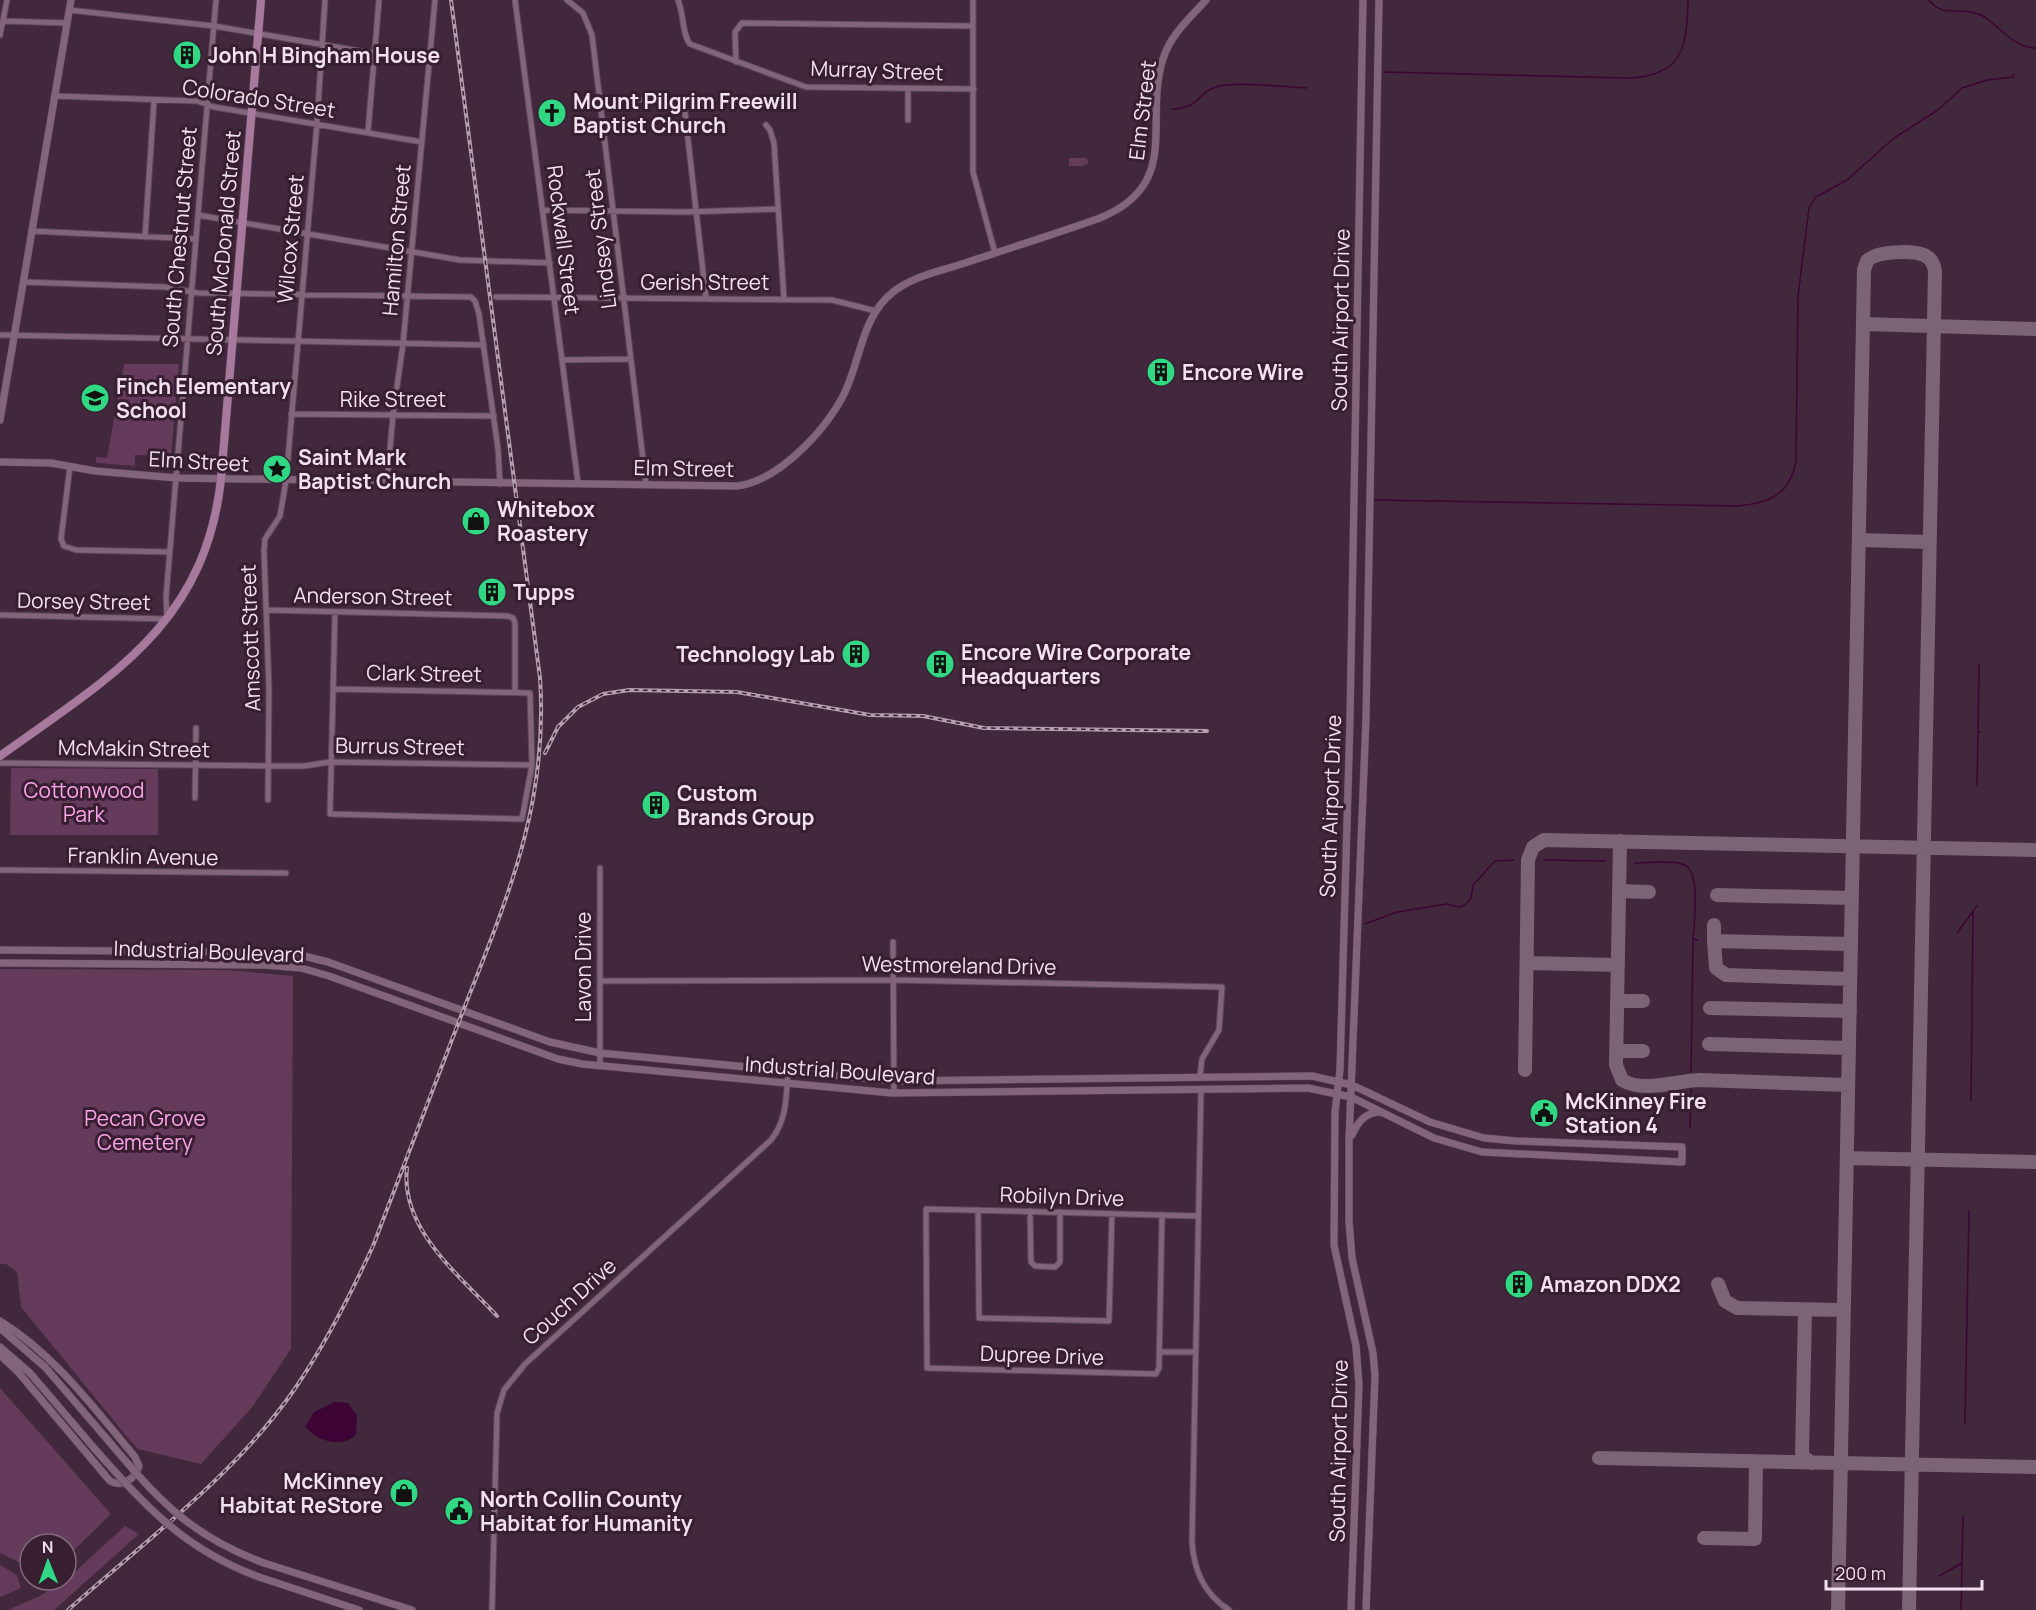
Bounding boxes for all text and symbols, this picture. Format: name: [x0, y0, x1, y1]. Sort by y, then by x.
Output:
building icon: John H Bingham House: [171, 39, 203, 71]
place label: John H Bingham House: [208, 41, 440, 69]
street label: Murray Street: [810, 54, 944, 86]
street label: Elm Street: [1122, 58, 1162, 162]
street label: Colorado Street: [181, 72, 337, 124]
place label: Mount Pilgrim Freewill Baptist Church: [573, 87, 798, 139]
church icon: Mount Pilgrim Freewill Baptist Church: [536, 97, 568, 129]
street label: South Chestnut Street: [155, 126, 203, 348]
street label: South McDonald Street: [199, 129, 247, 357]
street label: Hamilton Street: [375, 163, 417, 317]
street label: Rockwall Street: [541, 164, 587, 316]
street label: Lindsey Street: [578, 168, 622, 310]
street label: Wilcox Street: [270, 173, 310, 305]
street label: South Airport Drive: [1324, 228, 1356, 412]
street label: Gerish Street: [641, 268, 769, 296]
building icon: Encore Wire: [1145, 356, 1177, 388]
place label: Encore Wire: [1182, 358, 1304, 386]
place label: Finch Elementary School: [116, 372, 291, 424]
school or university icon: Finch Elementary School: [79, 382, 111, 414]
street label: Rike Street: [340, 385, 446, 413]
place label: Saint Mark Baptist Church: [298, 443, 451, 495]
street label: Elm Street: [148, 444, 250, 478]
place icon: Saint Mark Baptist Church: [261, 453, 293, 485]
street label: Elm Street: [633, 453, 735, 483]
place label: Whitebox Roastery: [497, 495, 595, 547]
shop icon: Whitebox Roastery: [460, 505, 492, 537]
street label: Amscott Street: [233, 564, 267, 712]
building icon: Tupps: [476, 576, 508, 608]
place label: Tupps: [513, 578, 575, 606]
street label: Anderson Street: [293, 581, 453, 611]
street label: Dorsey Street: [17, 586, 151, 616]
building icon: Technology Lab: [840, 638, 872, 670]
place label: Encore Wire Corporate Headquarters: [961, 638, 1191, 690]
place label: Technology Lab: [676, 640, 835, 668]
building icon: Encore Wire Corporate Headquarters: [924, 648, 956, 680]
street label: Clark Street: [366, 658, 482, 688]
street label: South Airport Drive: [1313, 714, 1347, 898]
street label: Burrus Street: [335, 731, 465, 761]
street label: McMakin Street: [58, 733, 210, 763]
park label: Cottonwood Park: [24, 776, 144, 828]
place label: Custom Brands Group: [677, 779, 815, 831]
building icon: Custom Brands Group: [640, 789, 672, 821]
street label: Franklin Avenue: [67, 841, 219, 871]
street label: Lavon Drive: [569, 912, 597, 1022]
street label: Industrial Boulevard: [113, 934, 305, 968]
street label: Westmoreland Drive: [861, 949, 1057, 981]
street label: Industrial Boulevard: [744, 1049, 936, 1091]
place label: McKinney Fire Station 4: [1565, 1087, 1707, 1139]
public building icon: McKinney Fire Station 4: [1528, 1097, 1560, 1129]
park label: Pecan Grove Cemetery: [84, 1104, 206, 1156]
street label: Robilyn Drive: [999, 1180, 1125, 1212]
street label: Couch Drive: [516, 1251, 622, 1351]
building icon: Amazon DDX2: [1503, 1268, 1535, 1300]
place label: Amazon DDX2: [1540, 1270, 1681, 1298]
street label: Dupree Drive: [979, 1339, 1105, 1371]
street label: South Airport Drive: [1322, 1359, 1354, 1543]
place label: McKinney Habitat ReStore: [220, 1467, 383, 1519]
shop icon: McKinney Habitat ReStore: [388, 1477, 420, 1509]
place label: North Collin County Habitat for Humanity: [480, 1485, 693, 1537]
public building icon: North Collin County Habitat for Humanity: [443, 1495, 475, 1527]
north arrow: [18, 1532, 78, 1592]
text: N: [42, 1536, 54, 1558]
scale bar: [1826, 1553, 1982, 1591]
text: 200 m: [1835, 1561, 1886, 1585]

